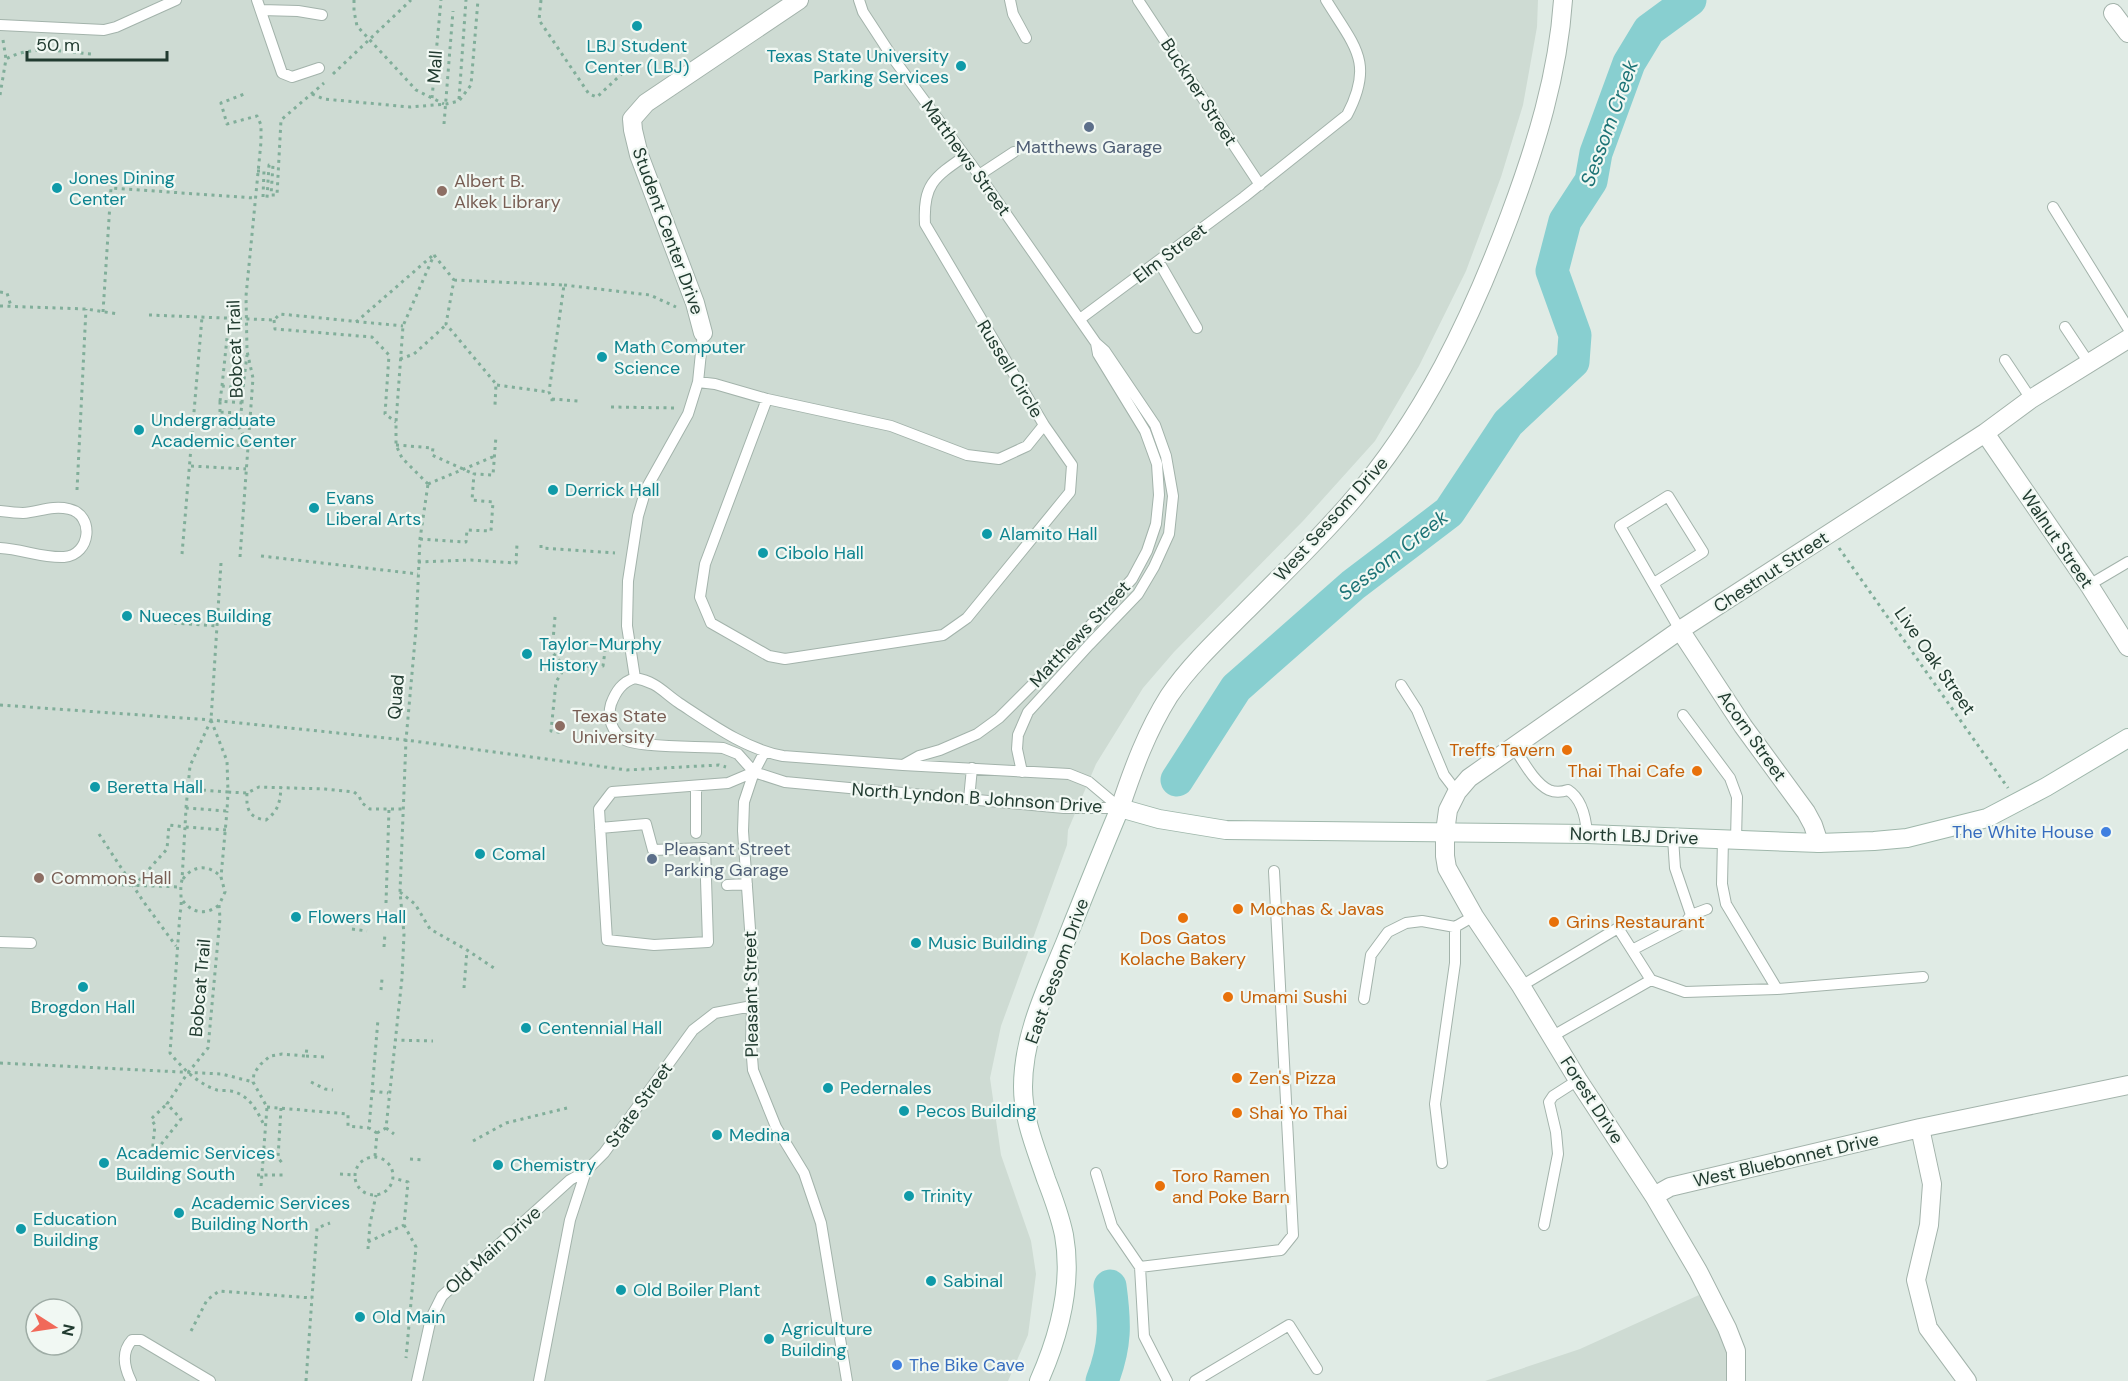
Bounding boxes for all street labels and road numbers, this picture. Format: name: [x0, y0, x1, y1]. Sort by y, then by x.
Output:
street label: Buckner Street: [1155, 34, 1243, 150]
street label: Mall: [422, 50, 448, 84]
street label: Matthews Street: [916, 95, 1016, 221]
street label: Student Center Drive: [627, 144, 709, 318]
street label: Elm Street: [1128, 218, 1212, 288]
street label: Bobcat Trail: [221, 299, 249, 399]
street label: Russell Circle: [971, 316, 1049, 422]
street label: West Sessom Drive: [1269, 451, 1393, 587]
street label: Walnut Street: [2015, 485, 2099, 593]
street label: Chestnut Street: [1709, 526, 1833, 618]
street label: Matthews Street: [1024, 576, 1136, 692]
street label: Live Oak Street: [1889, 602, 1981, 720]
street label: Quad: [382, 673, 410, 721]
street label: Acorn Street: [1712, 686, 1792, 786]
street label: North Lyndon B Johnson Drive: [851, 777, 1103, 819]
street label: North LBJ Drive: [1569, 822, 1699, 850]
street label: East Sessom Drive: [1020, 895, 1094, 1047]
street label: Pleasant Street: [738, 931, 764, 1057]
street label: Bobcat Trail: [184, 938, 216, 1038]
street label: Forest Drive: [1555, 1052, 1629, 1148]
street label: State Street: [600, 1058, 678, 1152]
street label: West Bluebonnet Drive: [1691, 1127, 1881, 1193]
street label: Old Main Drive: [440, 1201, 546, 1299]

